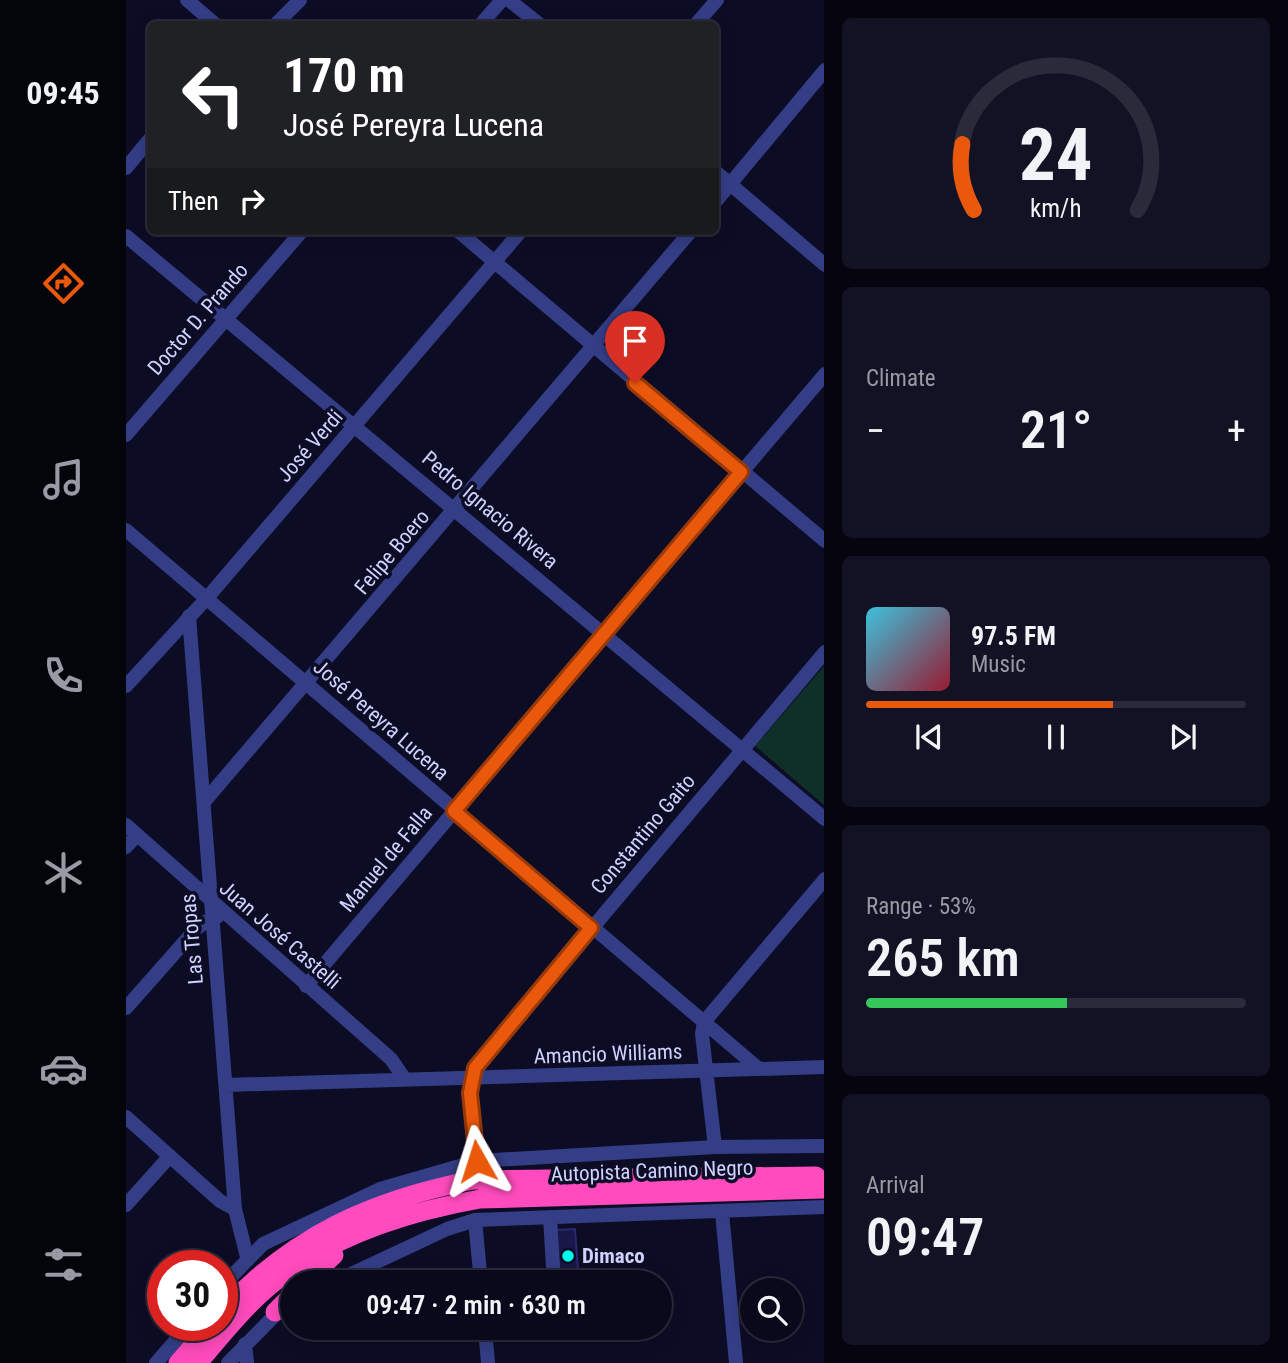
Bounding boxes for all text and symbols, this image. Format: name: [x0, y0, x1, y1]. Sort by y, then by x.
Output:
text: 170 m: [283, 47, 405, 104]
icon: left: [168, 49, 259, 140]
text: 09:45: [26, 74, 100, 112]
text: José Pereyra Lucena: [283, 106, 544, 144]
text: 24: [1019, 112, 1093, 198]
icon: right: [233, 182, 271, 220]
text: Then: [168, 186, 219, 216]
text: km/h: [1030, 193, 1082, 222]
street label: Doctor D. Prando: [143, 258, 253, 380]
icon: directions: [39, 259, 88, 308]
pin: [605, 311, 665, 383]
icon: arrive: [616, 322, 654, 360]
text: Climate: [866, 365, 936, 392]
text: 21°: [1020, 400, 1092, 461]
street label: José Verdi: [272, 405, 348, 487]
text: −: [866, 409, 885, 453]
text: +: [1227, 409, 1246, 453]
street label: Pedro Ignacio Rivera: [417, 446, 563, 574]
icon: music: [39, 455, 88, 504]
street label: Felipe Boero: [350, 505, 434, 599]
text: 97.5 FM: [971, 621, 1056, 651]
icon: phone: [39, 651, 88, 700]
text: Music: [971, 651, 1026, 678]
street label: José Pereyra Lucena: [308, 655, 454, 785]
icon: previous: [910, 718, 948, 756]
icon: pause: [1037, 718, 1075, 756]
icon: next: [1164, 718, 1202, 756]
street label: Constantino Gaito: [586, 769, 700, 899]
street label: Manuel de Falla: [335, 801, 437, 917]
icon: climate: [39, 848, 88, 897]
street label: Juan José Castelli: [215, 876, 345, 994]
street label: Las Tropas: [176, 893, 208, 985]
text: Range · 53%: [866, 893, 976, 920]
text: 265 km: [866, 928, 1020, 989]
street label: Amancio Williams: [533, 1039, 683, 1069]
icon: car: [39, 1044, 88, 1093]
position arrow: [440, 1124, 514, 1198]
street label: Autopista Camino Negro: [550, 1155, 754, 1187]
text: Arrival: [866, 1172, 925, 1199]
text: 09:47: [866, 1207, 984, 1268]
icon: filters: [39, 1240, 88, 1289]
place label: Dimaco: [582, 1244, 645, 1268]
marker: Dimaco: [560, 1248, 576, 1264]
speed limit sign: 30: [147, 1250, 238, 1341]
map controls: [740, 1278, 803, 1341]
button: search: [740, 1278, 803, 1341]
text: 09:47 · 2 min · 630 m: [366, 1290, 586, 1320]

